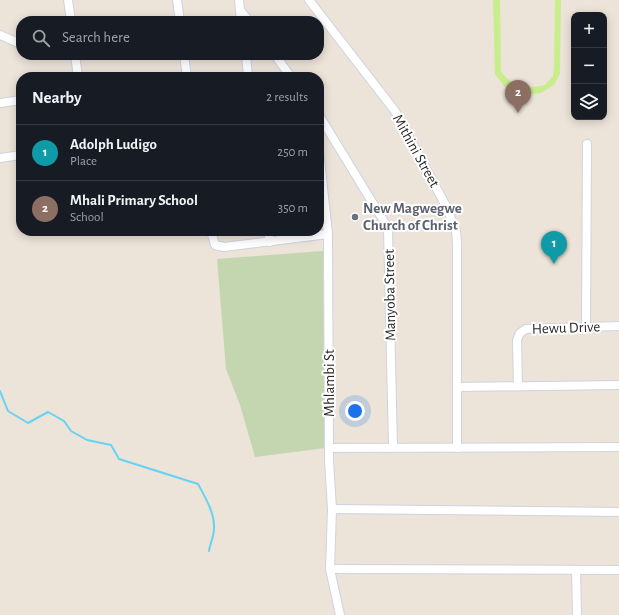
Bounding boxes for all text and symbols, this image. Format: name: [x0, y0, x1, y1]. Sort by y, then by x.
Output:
map controls: [571, 12, 607, 120]
button: +: [571, 12, 607, 48]
search box: [16, 16, 324, 60]
icon: search: [30, 27, 52, 49]
text: Search here: [62, 30, 130, 45]
button: −: [571, 48, 607, 84]
pin: 2: [505, 80, 531, 113]
button: layers: [571, 84, 607, 120]
text: Nearby: [32, 89, 82, 106]
text: 2 results: [266, 91, 308, 104]
street label: Mithini Street: [390, 112, 442, 190]
text: Adolph Ludigo: [70, 137, 157, 152]
text: 1: [43, 146, 47, 159]
text: 250 m: [277, 146, 308, 159]
text: Place: [70, 155, 97, 168]
text: Mhali Primary School: [70, 193, 198, 208]
place label: New Magwegwe Church of Christ: [363, 201, 462, 233]
text: 2: [42, 202, 48, 215]
text: 350 m: [278, 202, 308, 215]
text: School: [70, 211, 104, 224]
marker: New Magwegwe Church of Christ: [350, 212, 360, 222]
pin: 1: [541, 231, 567, 264]
street label: Manyoba Street: [382, 249, 398, 341]
street label: Hewu Drive: [532, 319, 600, 337]
street label: Mhlambi St: [322, 349, 337, 417]
your location: [345, 401, 365, 421]

